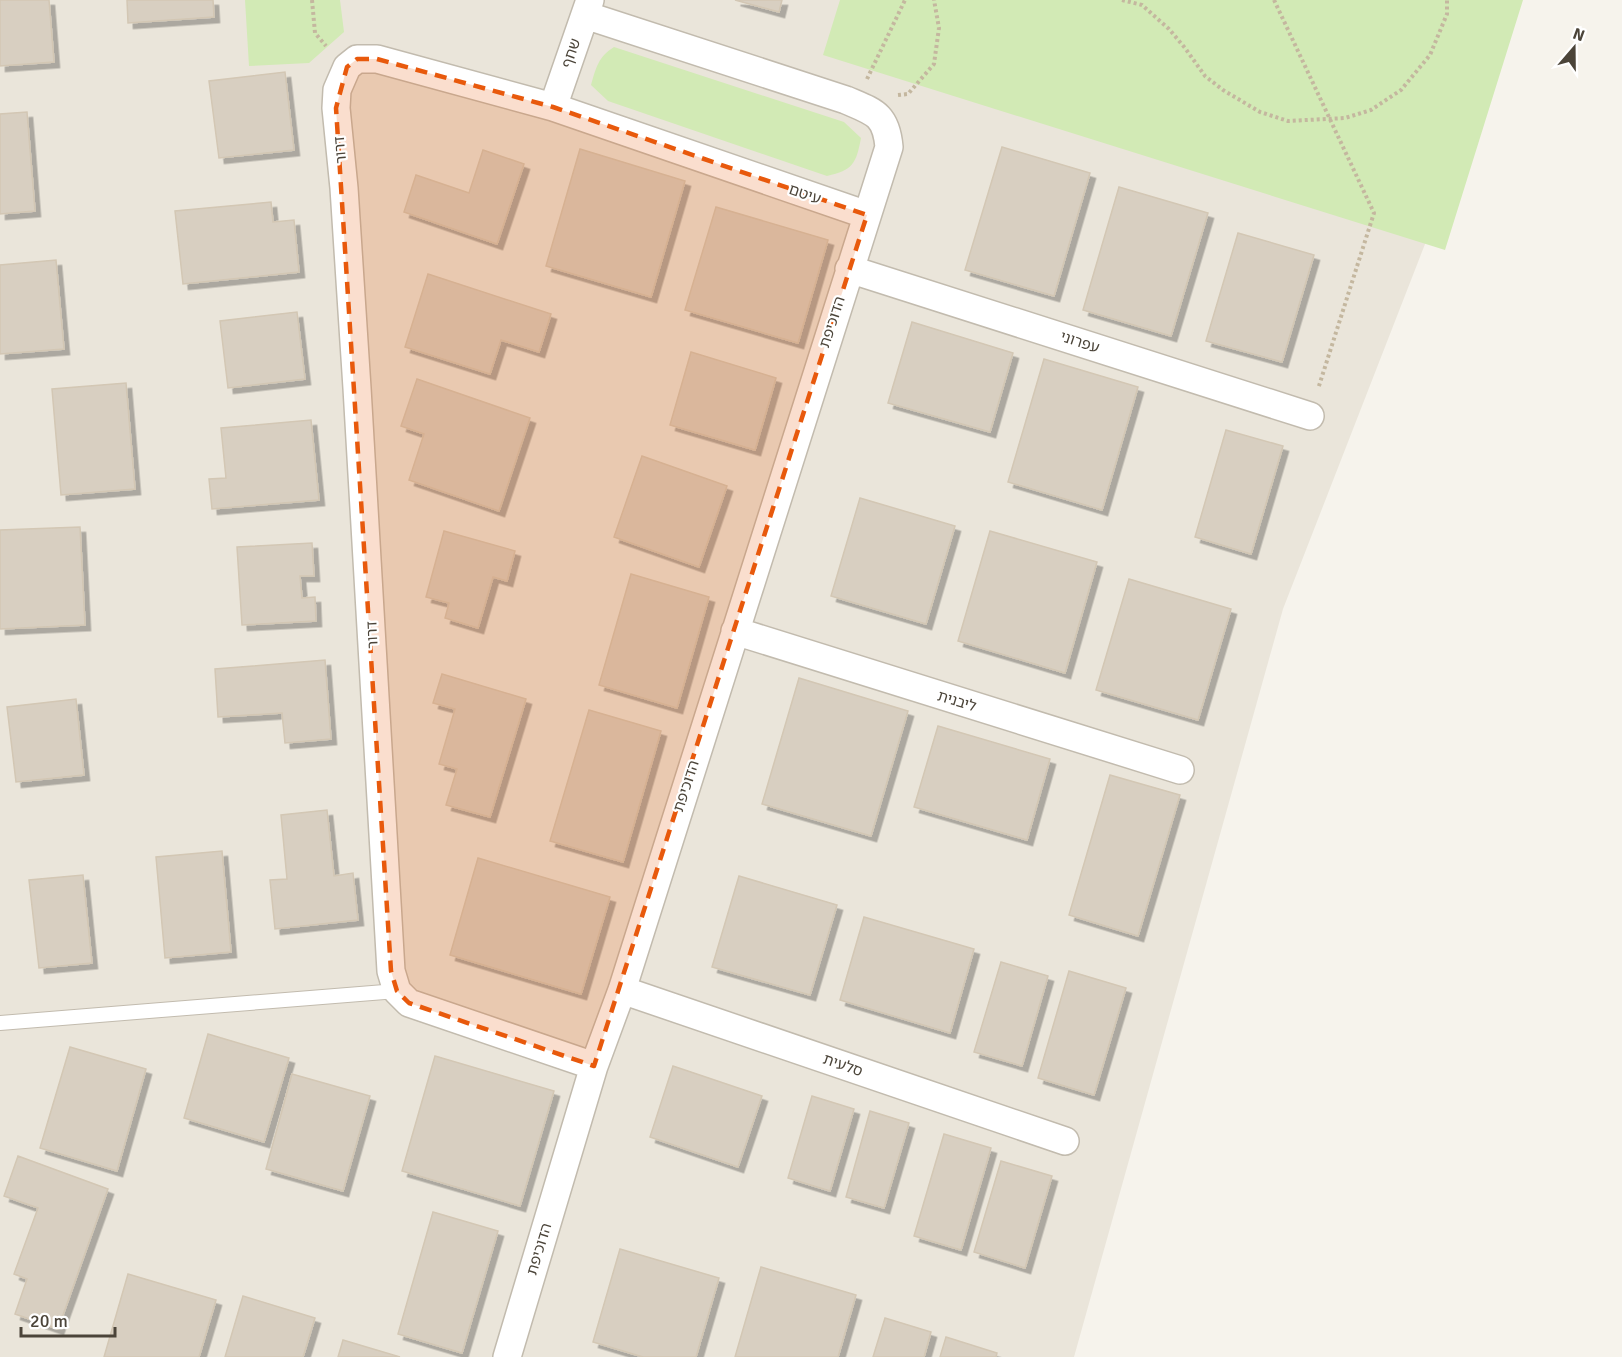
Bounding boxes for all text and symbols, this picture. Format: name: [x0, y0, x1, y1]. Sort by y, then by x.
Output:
north arrow: [1544, 18, 1604, 78]
text: N: [1570, 24, 1587, 46]
street label: שחף: [558, 36, 584, 70]
street label: דרור: [330, 135, 350, 165]
street label: עיטם: [786, 180, 824, 208]
street label: הדוכיפת: [815, 294, 849, 350]
street label: עפרוני: [1058, 327, 1102, 357]
street label: דרור: [362, 621, 382, 649]
street label: ליבנית: [935, 687, 979, 715]
street label: הדוכיפת: [669, 758, 703, 814]
street label: סלעית: [821, 1050, 865, 1080]
street label: הדוכיפת: [523, 1221, 555, 1277]
scale bar: [21, 1300, 116, 1338]
text: 20 m: [30, 1310, 68, 1332]

